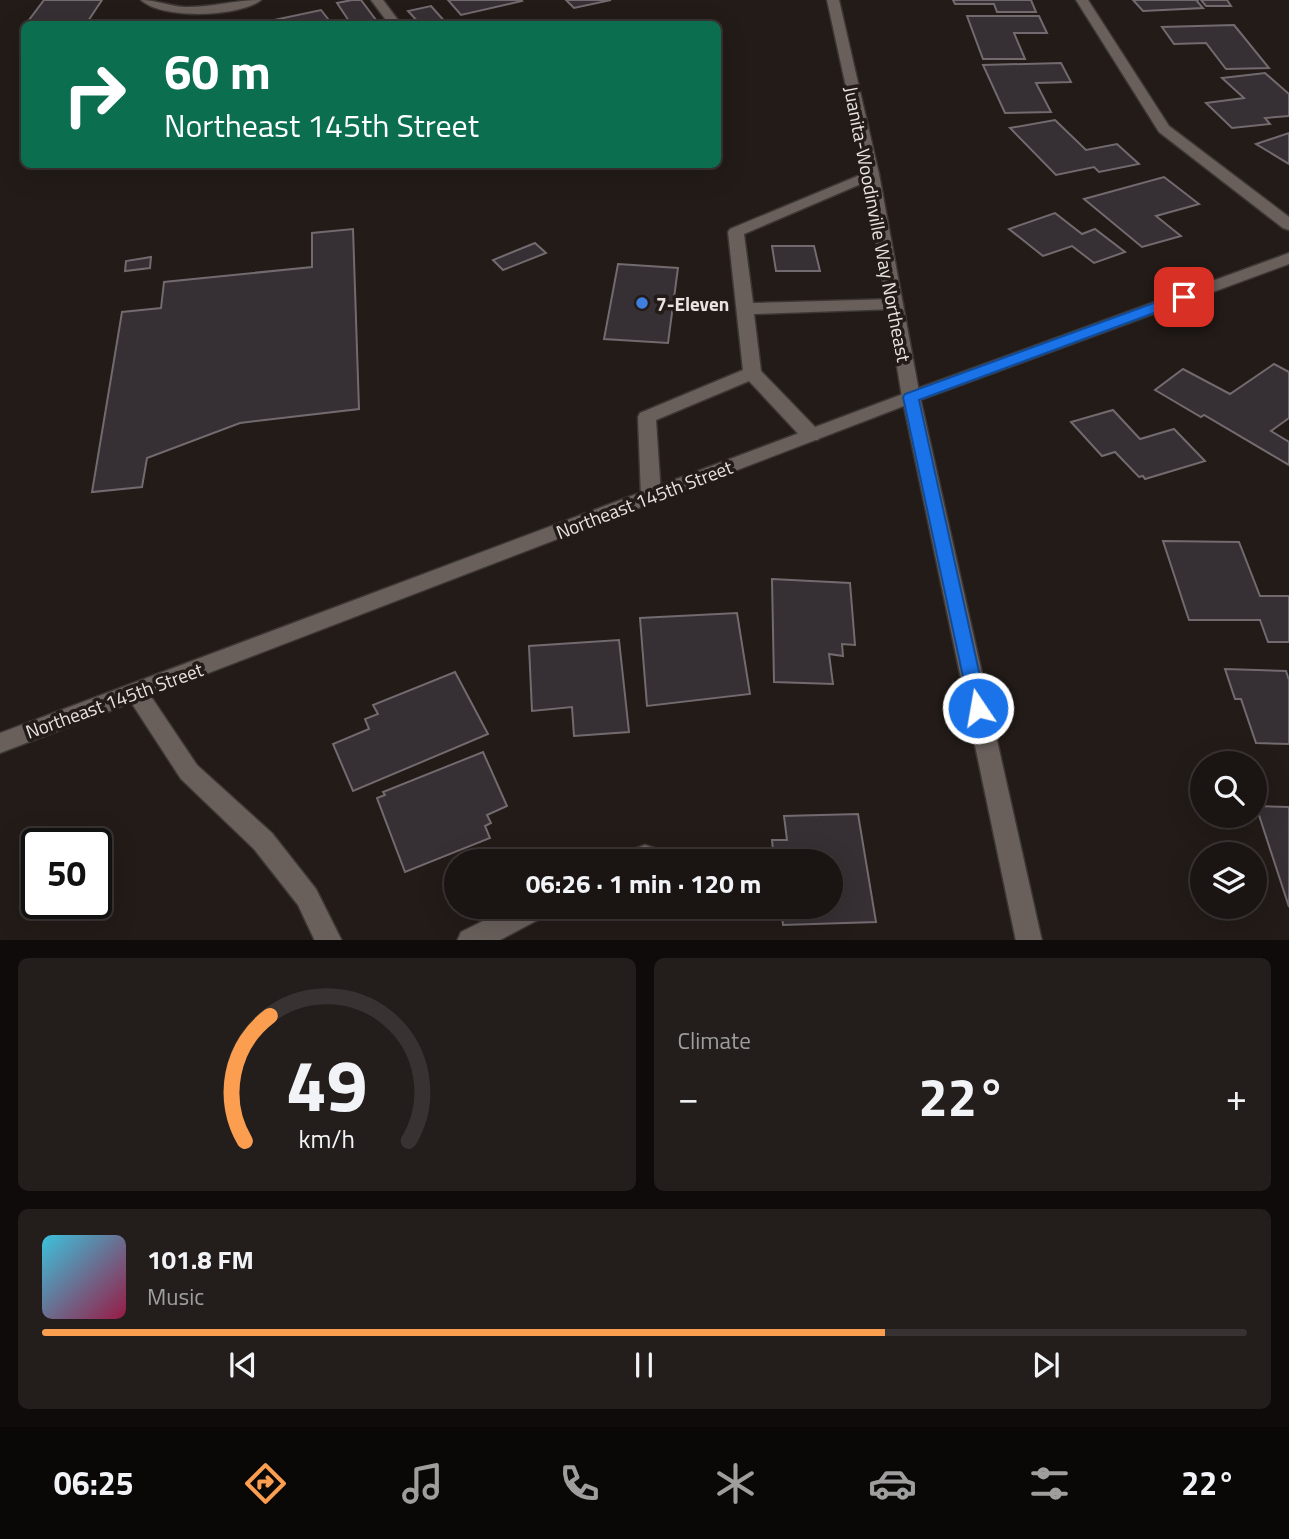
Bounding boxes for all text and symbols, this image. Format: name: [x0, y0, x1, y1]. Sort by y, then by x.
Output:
text: 60 m: [164, 33, 271, 108]
icon: right: [49, 49, 140, 140]
street label: Juanita-Woodinville Way Northeast: [837, 84, 919, 365]
text: Northeast 145th Street: [164, 101, 479, 149]
pin: [1154, 267, 1214, 327]
icon: arrive: [1165, 278, 1203, 316]
place label: 7-Eleven: [656, 289, 729, 318]
marker: 7-Eleven: [634, 295, 650, 311]
street label: Northeast 145th Street: [552, 452, 737, 546]
street label: Northeast 145th Street: [21, 654, 207, 746]
position arrow: [941, 671, 1015, 745]
map controls: [1190, 751, 1267, 919]
button: search: [1190, 751, 1267, 828]
speed limit sign: 50: [21, 828, 112, 919]
button: layers: [1190, 842, 1267, 919]
text: 06:26 · 1 min · 120 m: [526, 864, 761, 903]
text: Climate: [678, 1023, 751, 1058]
text: 49: [286, 1029, 368, 1139]
text: 22°: [919, 1057, 1006, 1136]
text: −: [678, 1068, 699, 1126]
text: +: [1226, 1068, 1247, 1126]
text: km/h: [298, 1119, 355, 1157]
text: 101.8 FM: [147, 1240, 254, 1279]
text: Music: [147, 1279, 204, 1314]
icon: previous: [224, 1346, 262, 1384]
icon: pause: [625, 1346, 663, 1384]
icon: next: [1027, 1346, 1065, 1384]
text: 06:25: [54, 1459, 134, 1507]
icon: directions: [241, 1459, 290, 1508]
icon: music: [398, 1459, 447, 1508]
icon: phone: [555, 1459, 604, 1508]
icon: climate: [711, 1459, 760, 1508]
icon: car: [868, 1459, 917, 1508]
icon: filters: [1025, 1459, 1074, 1508]
text: 22°: [1181, 1459, 1235, 1507]

